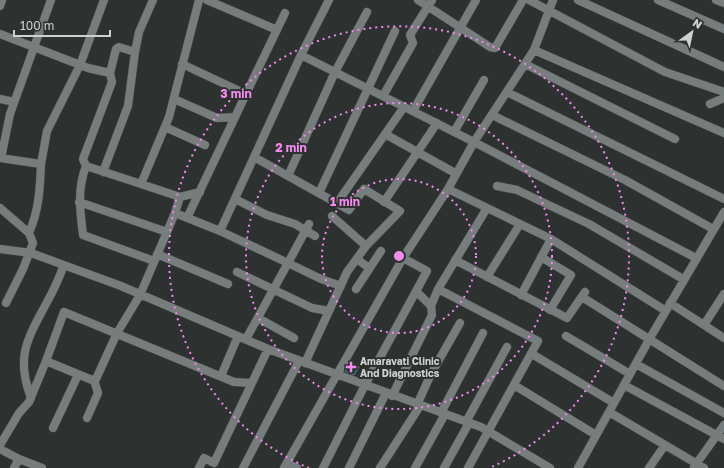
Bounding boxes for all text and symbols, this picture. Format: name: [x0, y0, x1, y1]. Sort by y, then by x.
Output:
scale bar: [14, 12, 110, 38]
north arrow: [672, 12, 712, 52]
text: N: [691, 15, 705, 31]
text: 100 m: [20, 18, 54, 33]
text: 3 min: [220, 86, 252, 101]
text: 2 min: [275, 140, 307, 155]
text: 1 min: [330, 194, 360, 209]
centre of rings: [392, 249, 406, 263]
place label: Amaravati Clinic And Diagnostics: [360, 355, 440, 379]
marker: Amaravati Clinic And Diagnostics: [345, 361, 357, 373]

